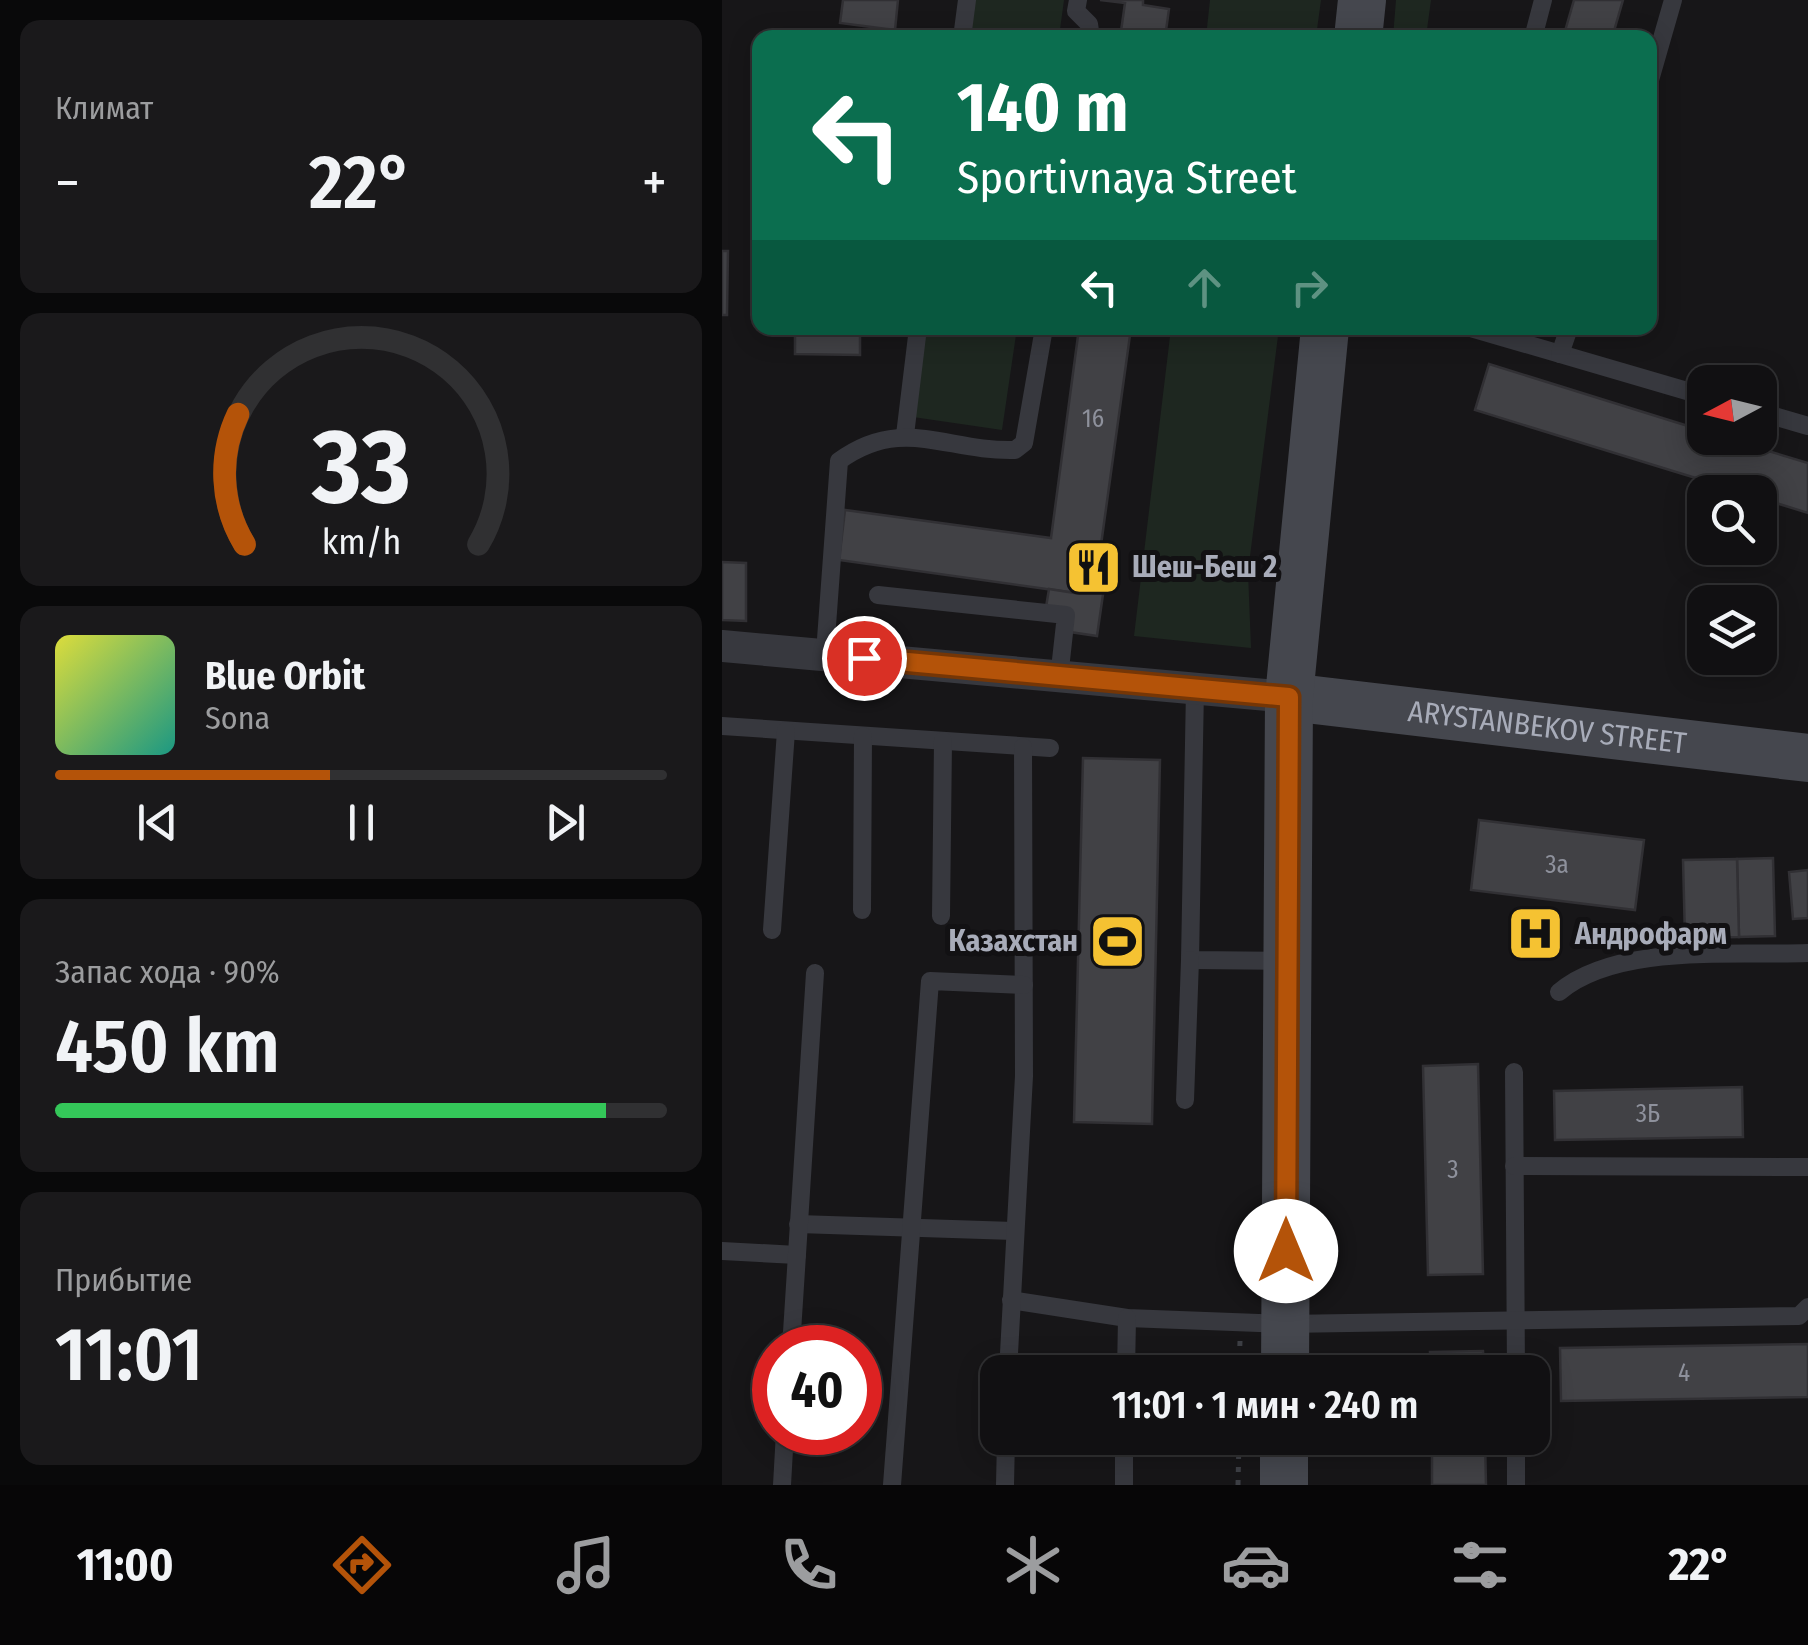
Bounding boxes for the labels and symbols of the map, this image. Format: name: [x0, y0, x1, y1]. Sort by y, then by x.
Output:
north arrow: [1687, 365, 1777, 455]
house number: 16: [1082, 404, 1104, 434]
restaurant icon: Шеш-Беш 2: [1063, 537, 1123, 597]
place label: Шеш-Беш 2: [1132, 549, 1277, 585]
pin: [822, 616, 907, 701]
street label: ARYSTANBEKOV STREET: [1406, 693, 1688, 762]
house number: 3а: [1545, 850, 1569, 880]
hospital icon: Андрофарм: [1506, 904, 1566, 964]
sports icon: Казахстан: [1087, 911, 1147, 971]
place label: Андрофарм: [1574, 916, 1727, 952]
place label: Казахстан: [949, 923, 1078, 959]
house number: 3Б: [1636, 1099, 1660, 1129]
house number: 3: [1447, 1155, 1459, 1185]
position arrow: [1234, 1199, 1338, 1303]
speed limit sign: 40: [752, 1325, 882, 1455]
house number: 4: [1678, 1358, 1690, 1388]

